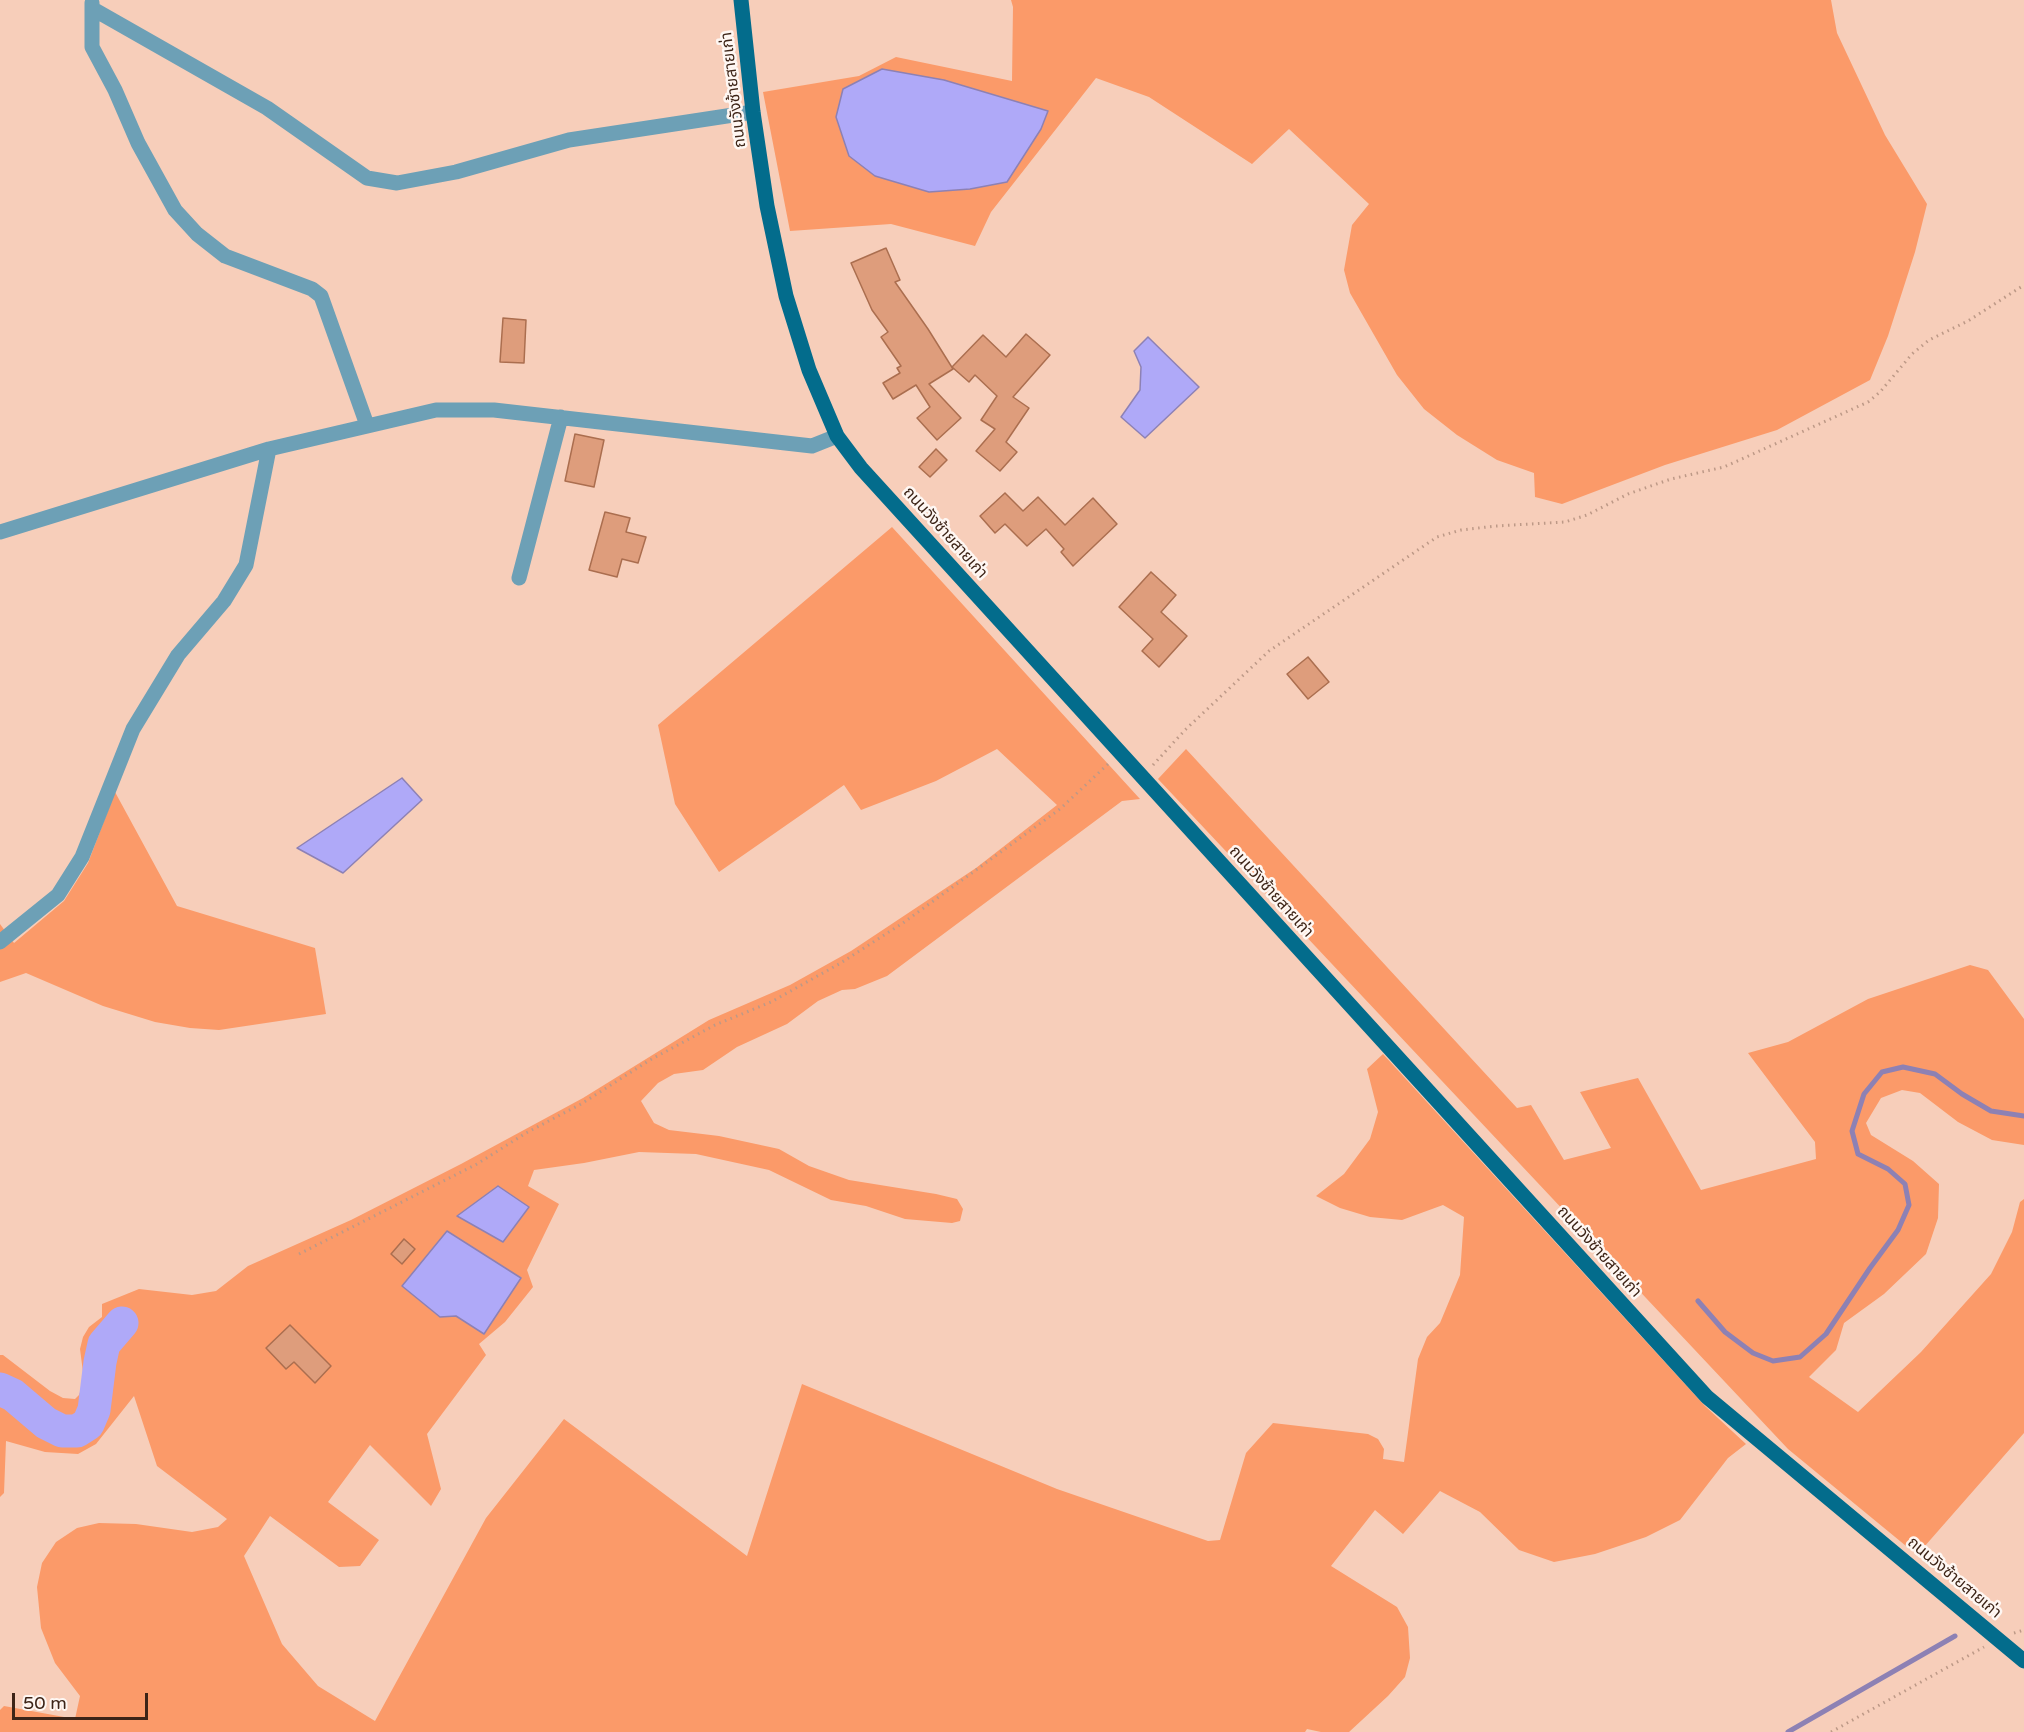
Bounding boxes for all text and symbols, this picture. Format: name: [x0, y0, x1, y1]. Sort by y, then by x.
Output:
street label: ถนนวังซ้ายสายเก่า: [717, 31, 751, 149]
street label: ถนนวังซ้ายสายเก่า: [899, 483, 991, 583]
street label: ถนนวังซ้ายสายเก่า: [1225, 842, 1317, 942]
street label: ถนนวังซ้ายสายเก่า: [1553, 1202, 1645, 1302]
street label: ถนนวังซ้ายสายเก่า: [1903, 1533, 2005, 1623]
scale bar: [15, 1681, 152, 1719]
text: 50 m: [23, 1692, 67, 1714]

